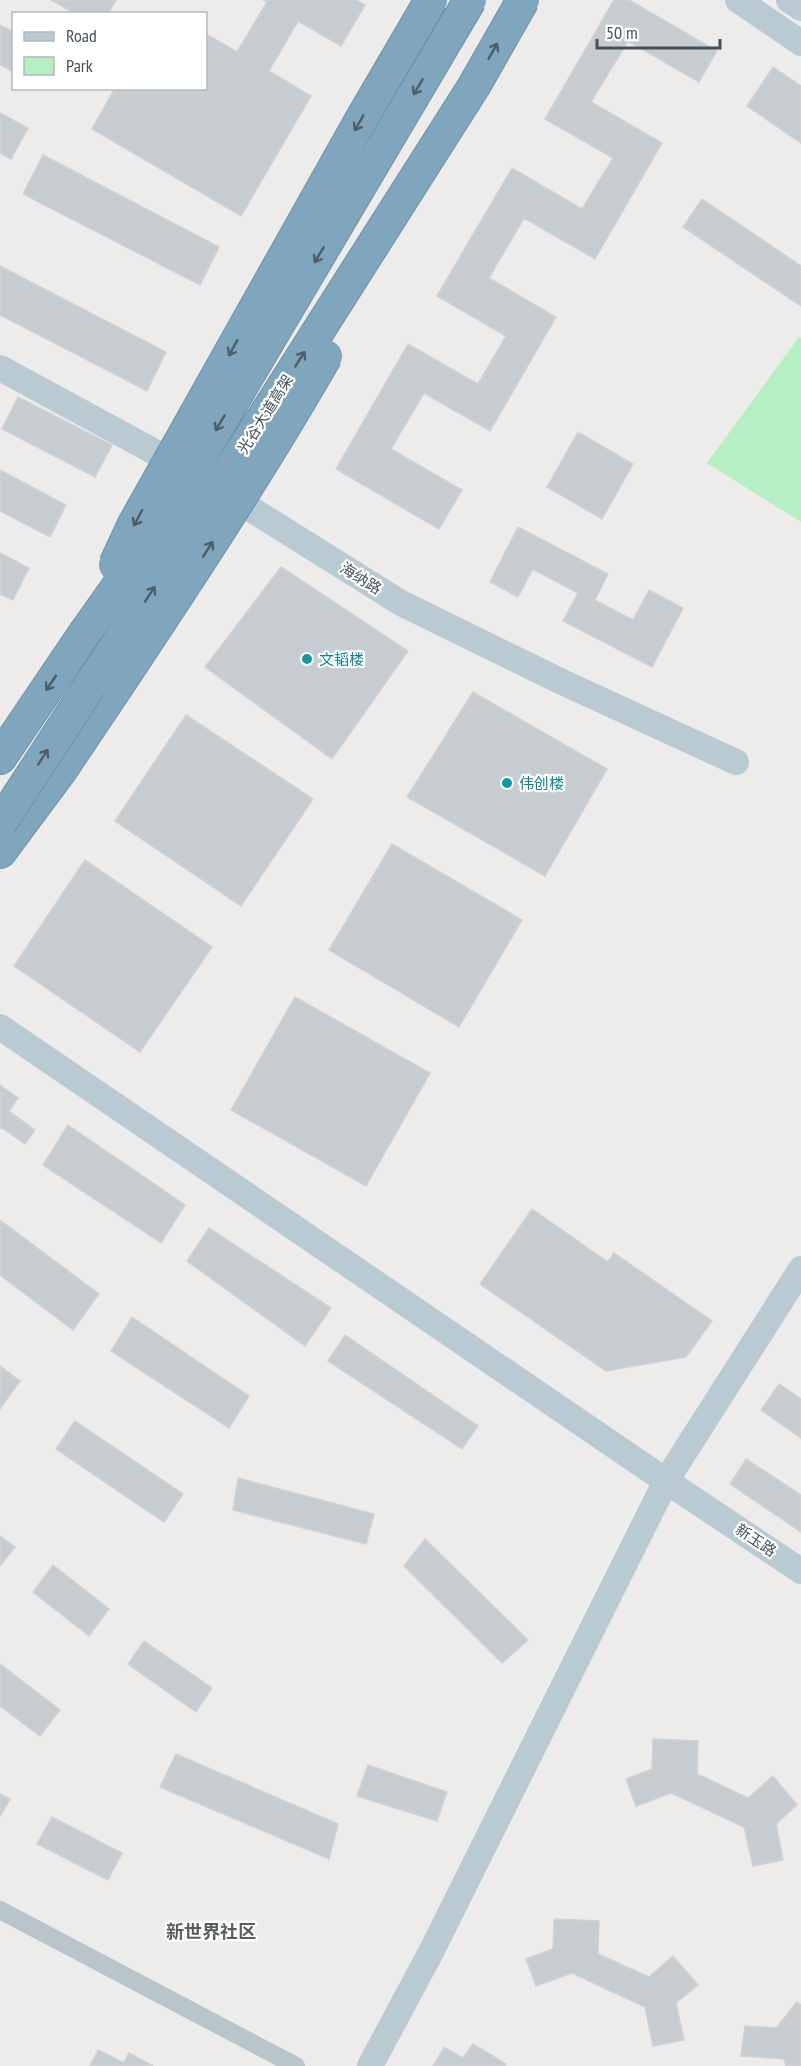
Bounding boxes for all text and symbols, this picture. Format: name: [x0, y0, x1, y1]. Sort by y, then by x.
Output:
legend: [12, 12, 207, 90]
scale bar: [597, 12, 720, 50]
text: 50 m: [606, 21, 638, 44]
text: Road: [66, 24, 97, 47]
one-way arrow: [488, 43, 500, 60]
text: Park: [66, 54, 93, 77]
one-way arrow: [412, 78, 424, 95]
one-way arrow: [353, 114, 365, 131]
one-way arrow: [313, 246, 325, 263]
one-way arrow: [227, 339, 239, 356]
one-way arrow: [295, 351, 307, 368]
street label: 光谷大道高架: [233, 371, 297, 457]
one-way arrow: [214, 414, 226, 431]
one-way arrow: [132, 509, 143, 527]
one-way arrow: [202, 541, 214, 558]
street label: 海纳路: [337, 558, 385, 598]
one-way arrow: [144, 586, 156, 602]
place label: 文韬楼: [319, 650, 364, 669]
marker: 文韬楼: [300, 652, 314, 666]
one-way arrow: [45, 674, 57, 690]
one-way arrow: [38, 749, 50, 766]
place label: 伟创楼: [519, 774, 564, 793]
marker: 伟创楼: [500, 776, 514, 790]
street label: 新玉路: [732, 1520, 780, 1560]
district label: 新世界社区: [166, 1920, 256, 1943]

